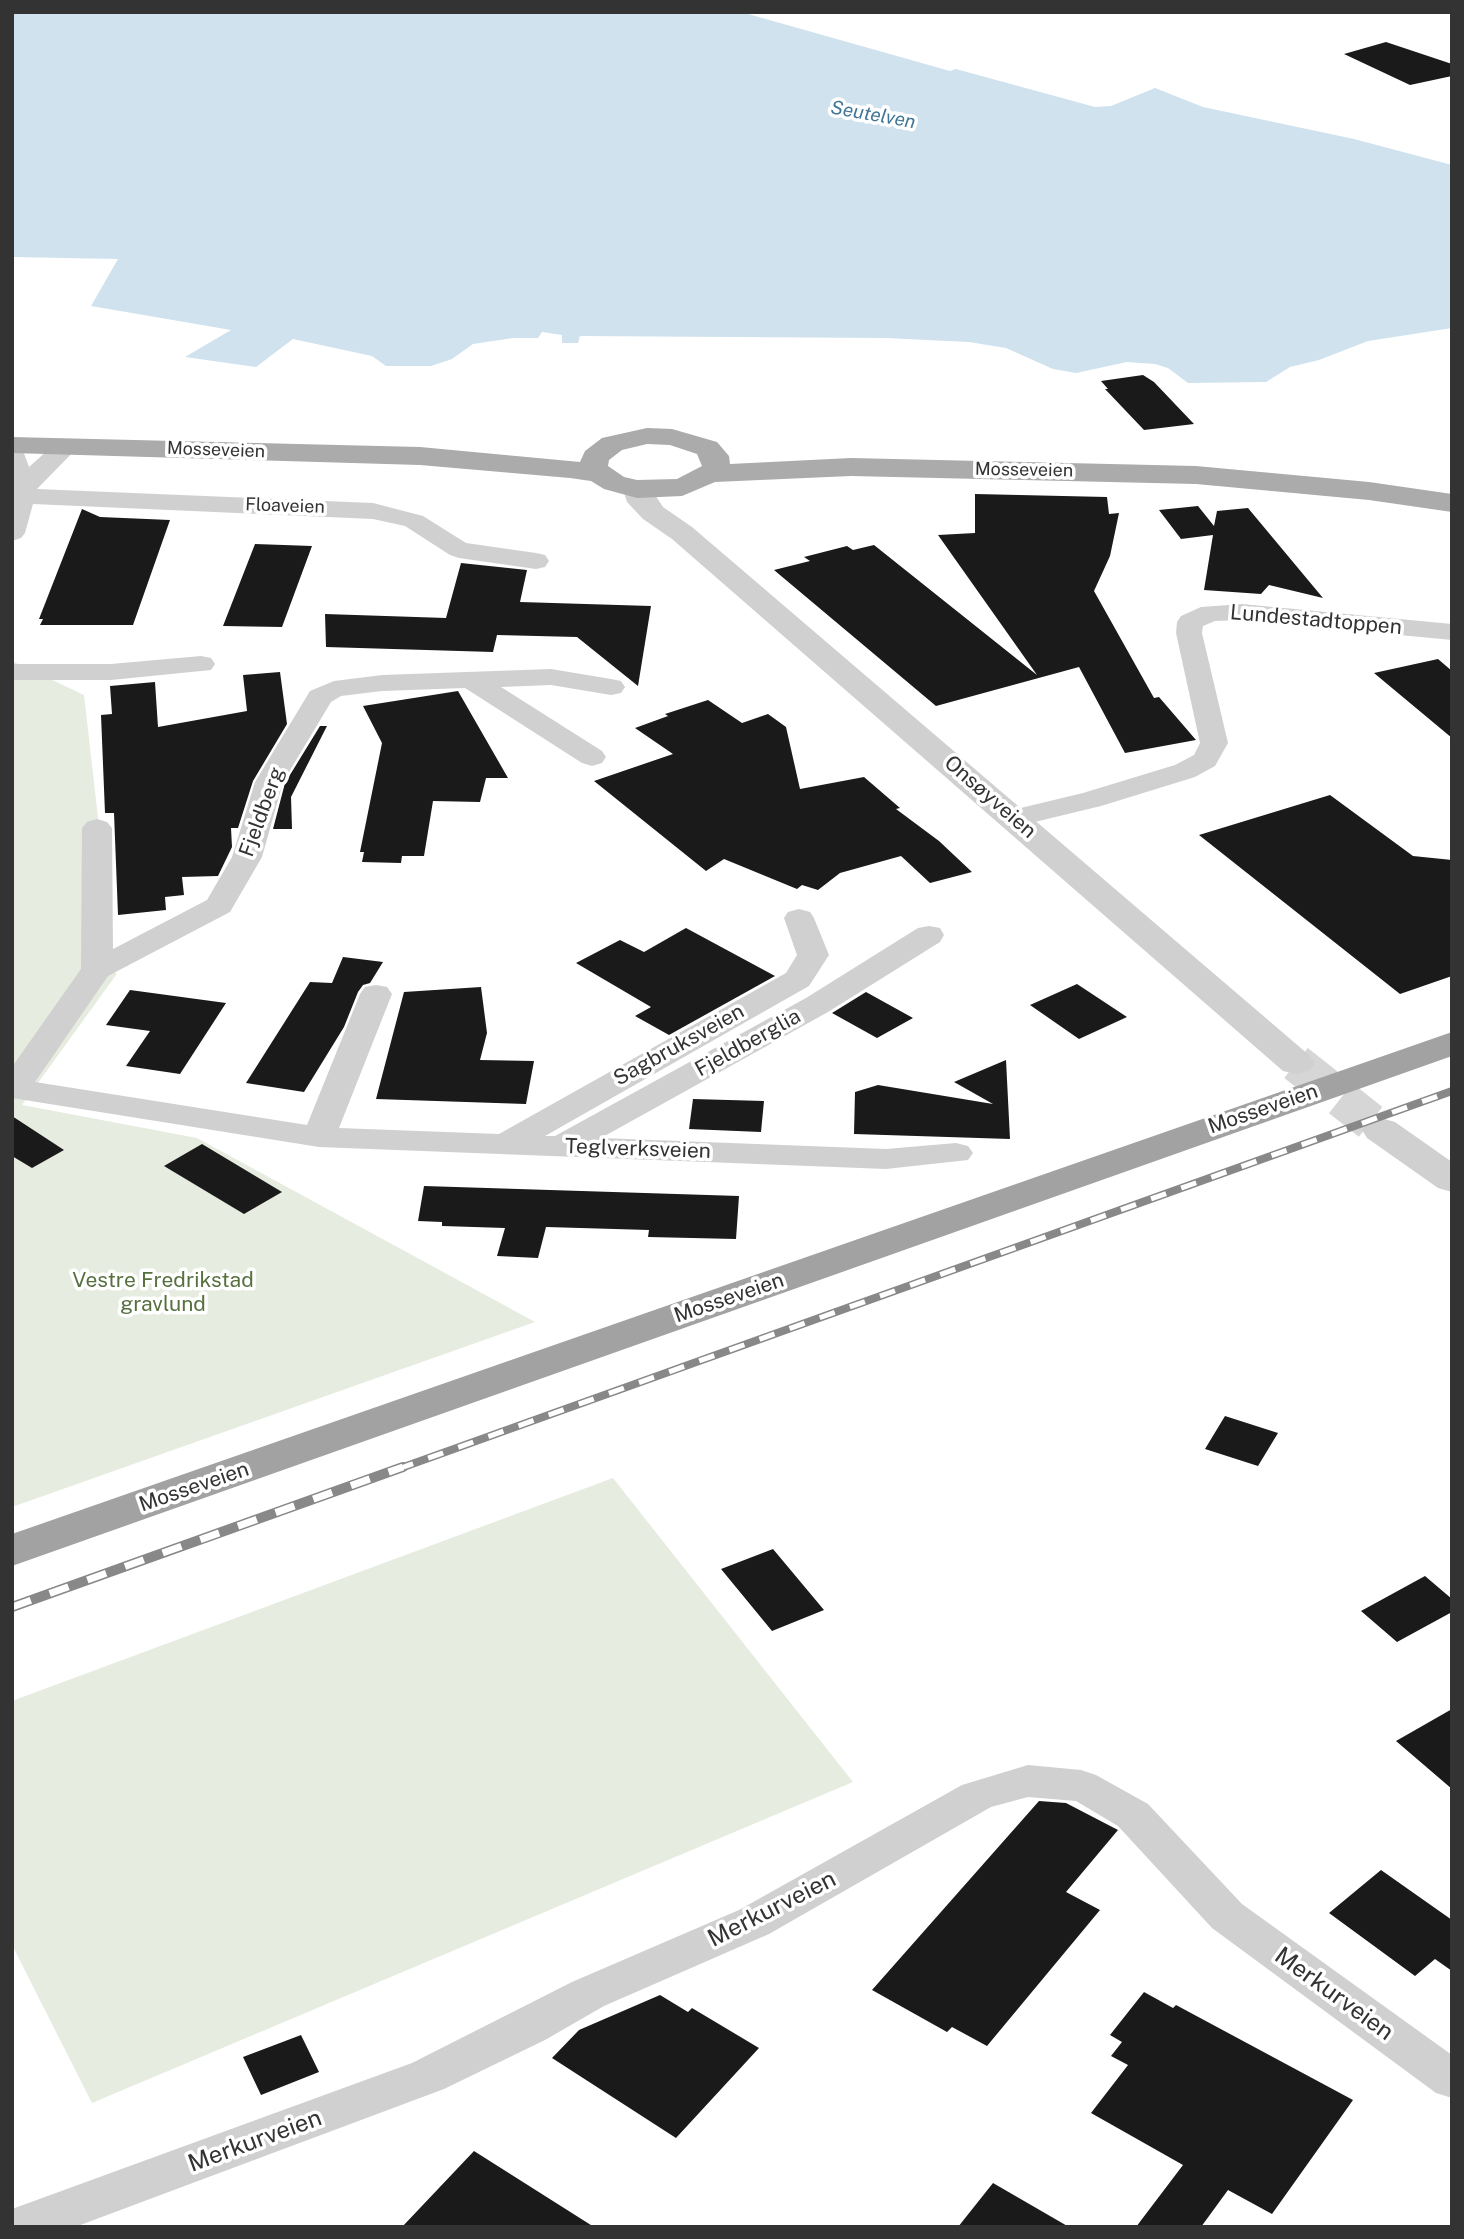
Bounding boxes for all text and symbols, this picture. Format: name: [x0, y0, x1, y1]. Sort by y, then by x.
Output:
water label: Seutelven: [829, 96, 917, 134]
street label: Mosseveien: [167, 437, 265, 463]
street label: Mosseveien: [975, 458, 1073, 482]
street label: Floaveien: [245, 494, 325, 518]
street label: Lundestadtoppen: [1229, 600, 1403, 640]
street label: Onsøyveien: [939, 750, 1041, 844]
street label: Fjeldberg: [234, 764, 290, 860]
street label: Sagbruksveien: [609, 999, 749, 1091]
street label: Fjeldberglia: [691, 1004, 805, 1082]
street label: Mosseveien: [1205, 1078, 1321, 1140]
street label: Teglverksveien: [565, 1134, 711, 1164]
street label: Mosseveien: [671, 1267, 787, 1329]
park label: Vestre Fredrikstad gravlund: [72, 1268, 254, 1318]
street label: Mosseveien: [136, 1456, 252, 1518]
street label: Merkurveien: [703, 1864, 841, 1954]
street label: Merkurveien: [1269, 1941, 1399, 2047]
street label: Merkurveien: [184, 2104, 326, 2178]

